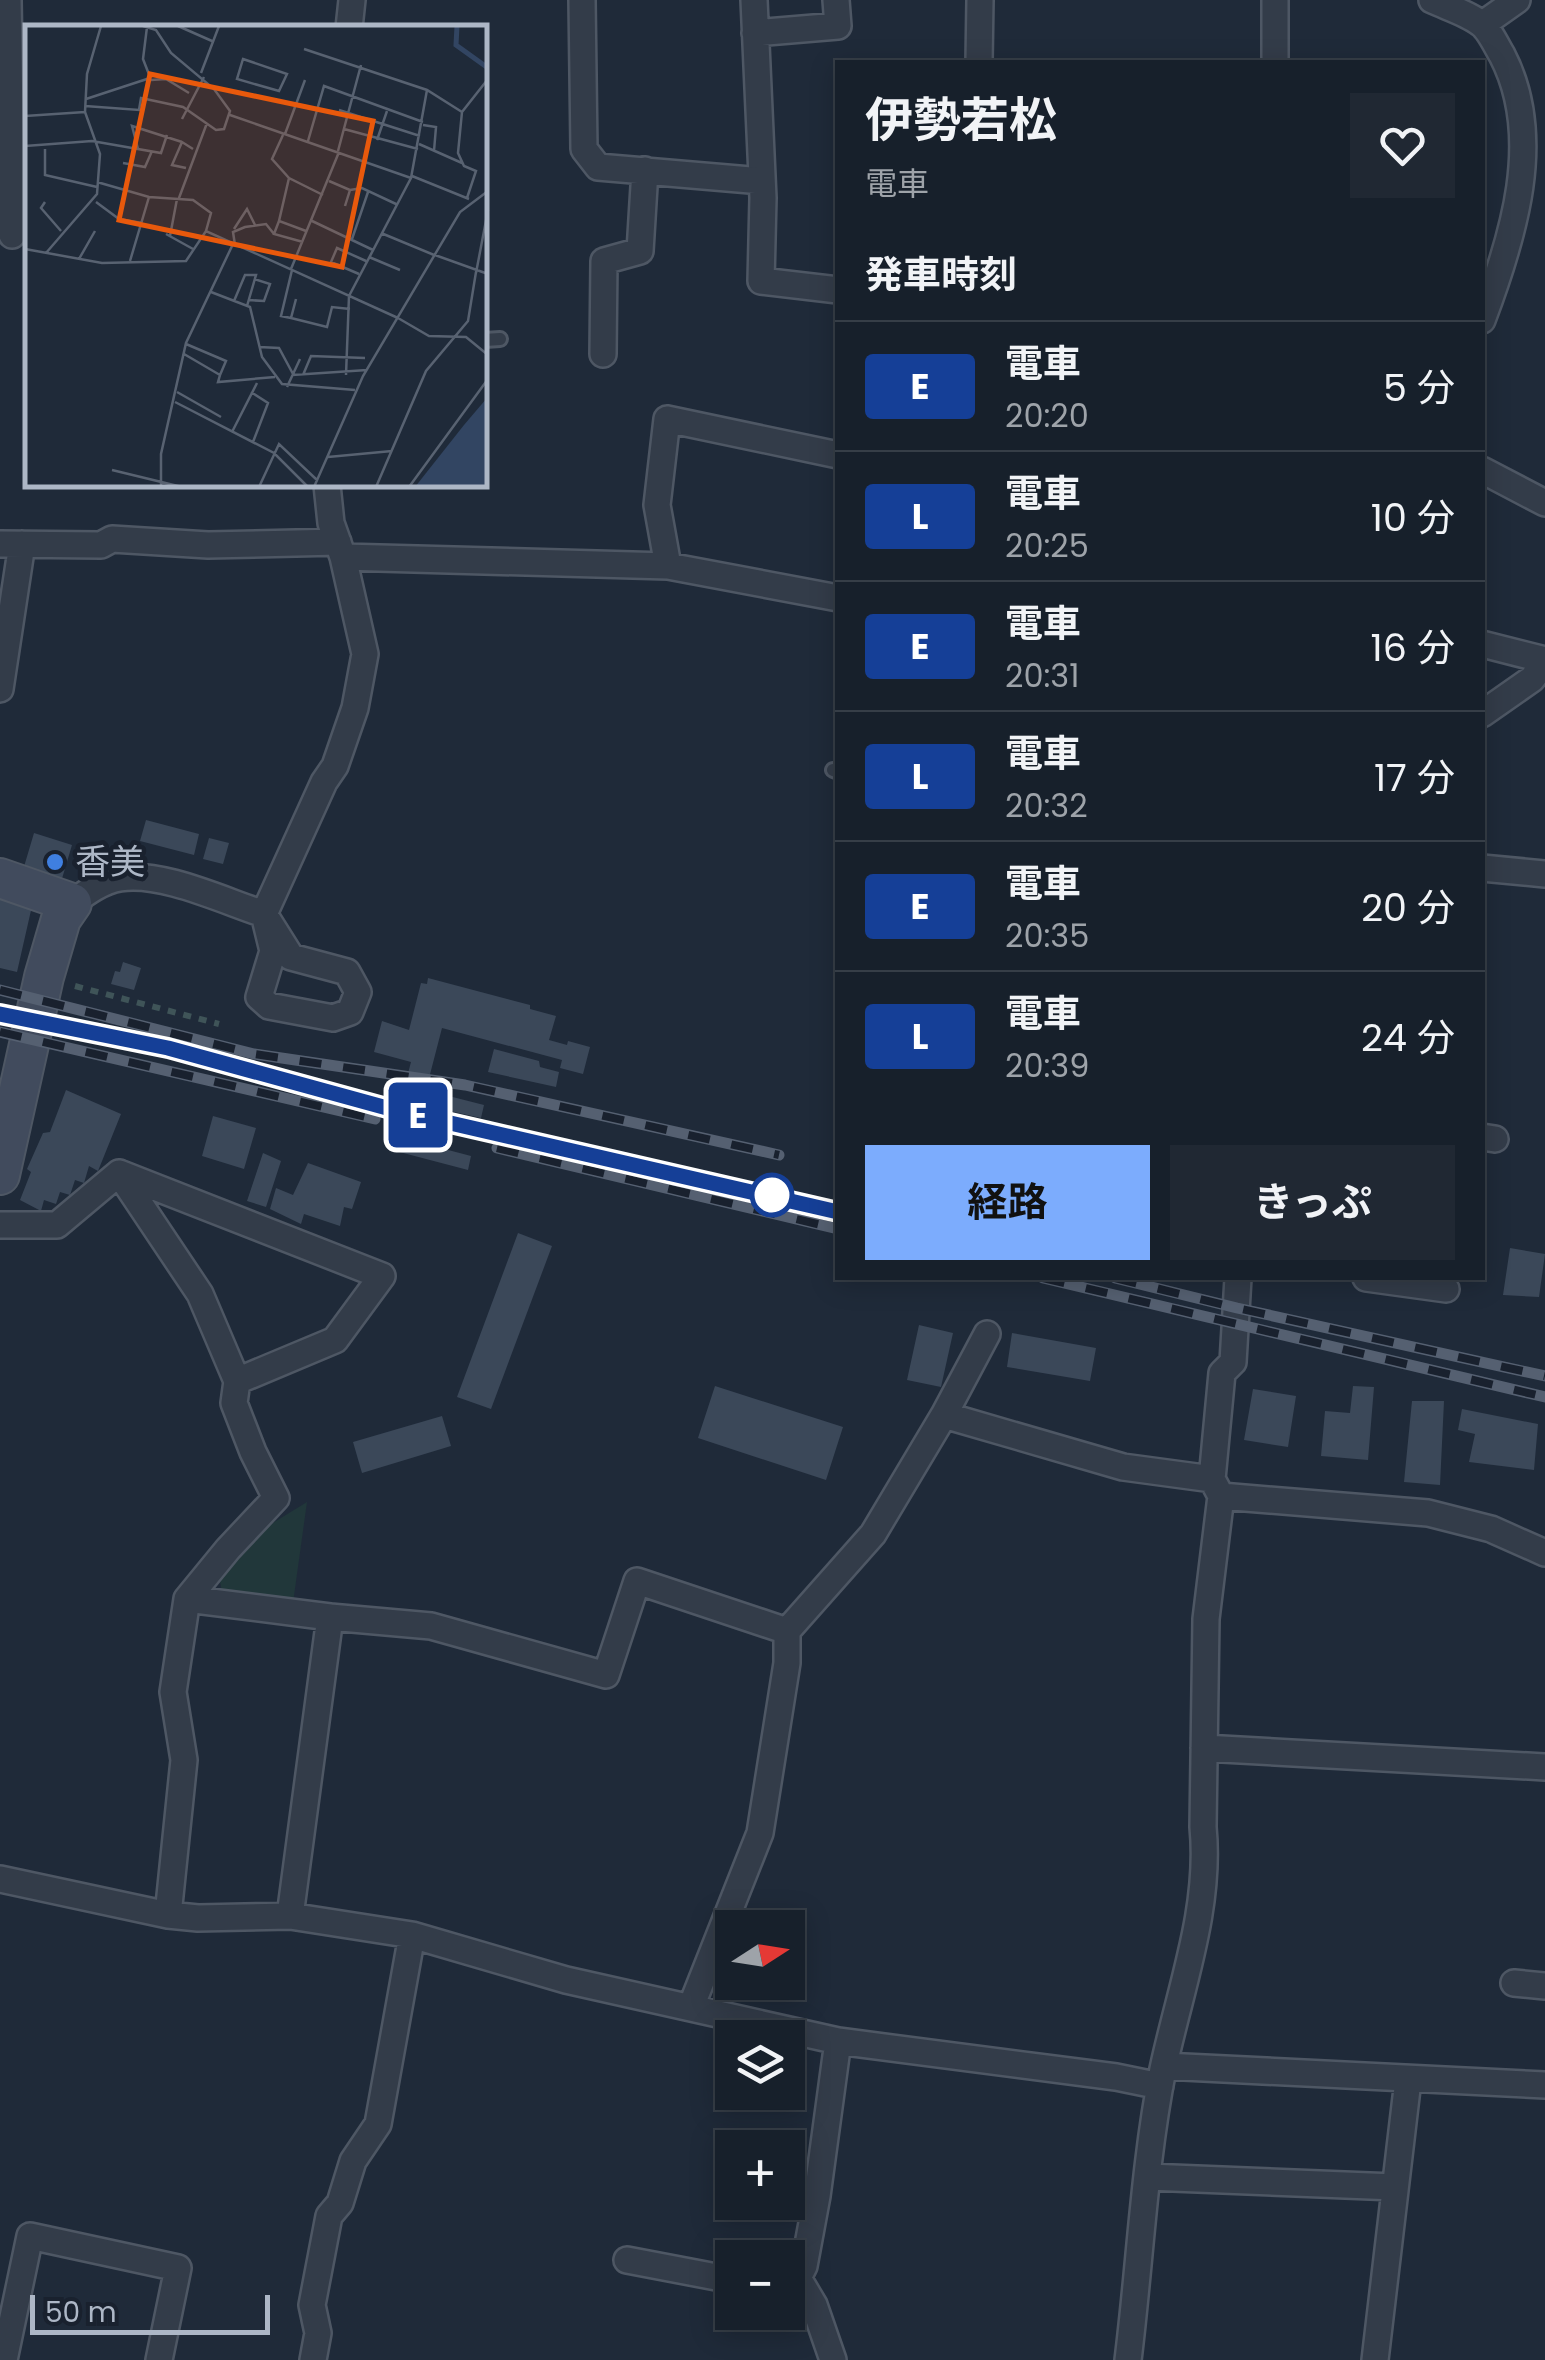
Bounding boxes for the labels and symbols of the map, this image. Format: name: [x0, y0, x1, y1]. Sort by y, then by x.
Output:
inset map: [25, 25, 488, 488]
place label: 香美: [75, 837, 145, 886]
marker: 香美: [44, 851, 66, 873]
line badge: E: [386, 1082, 450, 1148]
unlabelled marker: [751, 1174, 793, 1216]
north arrow: [715, 1910, 805, 2000]
scale bar: [30, 2290, 270, 2334]

